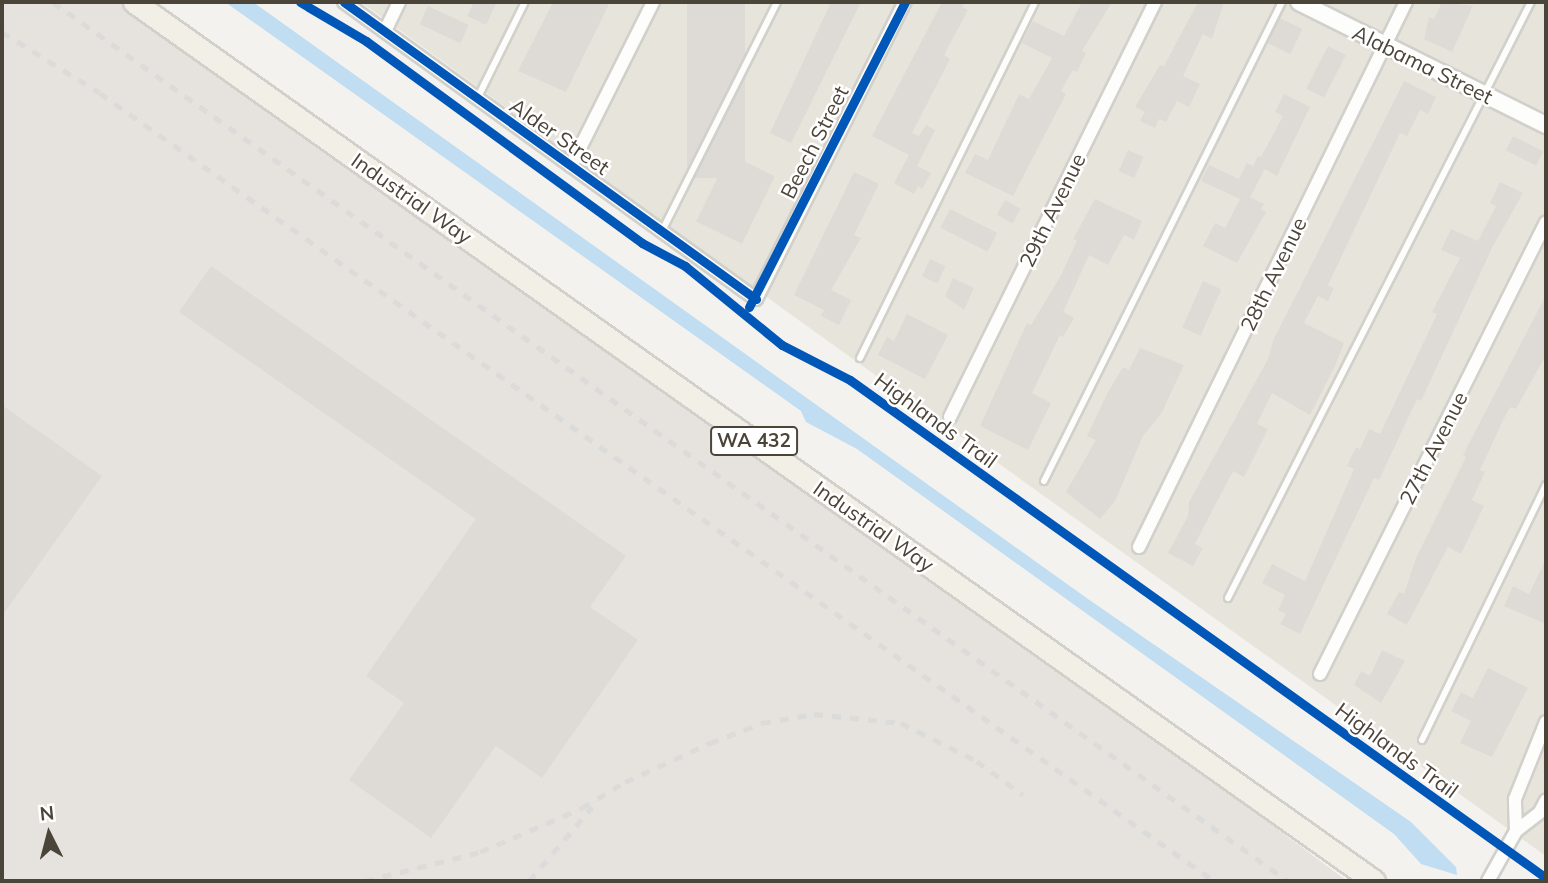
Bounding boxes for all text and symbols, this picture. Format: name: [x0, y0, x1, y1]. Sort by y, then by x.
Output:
street label: Alabama Street: [1349, 19, 1497, 109]
street label: Beech Street: [775, 81, 853, 203]
street label: Alder Street: [505, 93, 615, 179]
street label: Industrial Way: [347, 147, 477, 249]
street label: 29th Avenue: [1014, 149, 1090, 271]
street label: 28th Avenue: [1235, 213, 1311, 335]
street label: Highlands Trail: [870, 367, 1002, 473]
street label: 27th Avenue: [1394, 387, 1472, 509]
road number: WA 432: [708, 426, 800, 456]
street label: Industrial Way: [809, 475, 939, 577]
street label: Highlands Trail: [1331, 697, 1463, 803]
north arrow: [14, 799, 84, 869]
text: N: [38, 800, 55, 826]

